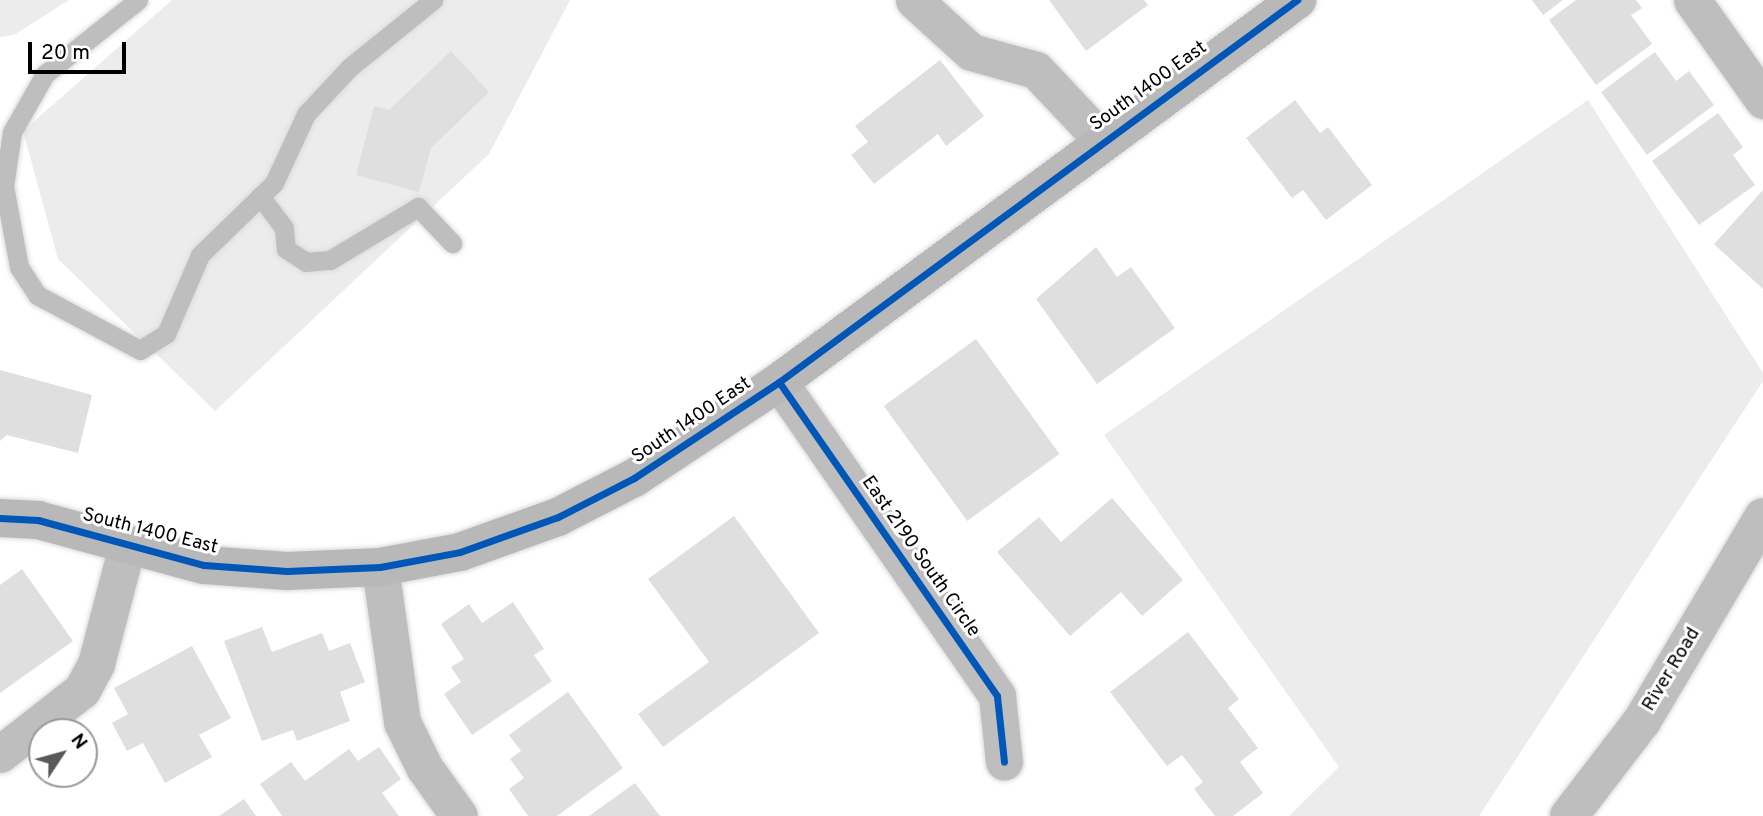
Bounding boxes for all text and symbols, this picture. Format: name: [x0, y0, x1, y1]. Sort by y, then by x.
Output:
scale bar: [32, 28, 130, 72]
street label: South 1400 East: [1086, 37, 1212, 137]
text: 20 m: [41, 40, 90, 67]
street label: South 1400 East: [628, 373, 756, 469]
street label: East 2190 South Circle: [856, 472, 984, 642]
street label: South 1400 East: [80, 504, 220, 560]
street label: River Road: [1638, 624, 1706, 716]
north arrow: [28, 718, 98, 788]
text: N: [65, 729, 92, 754]

